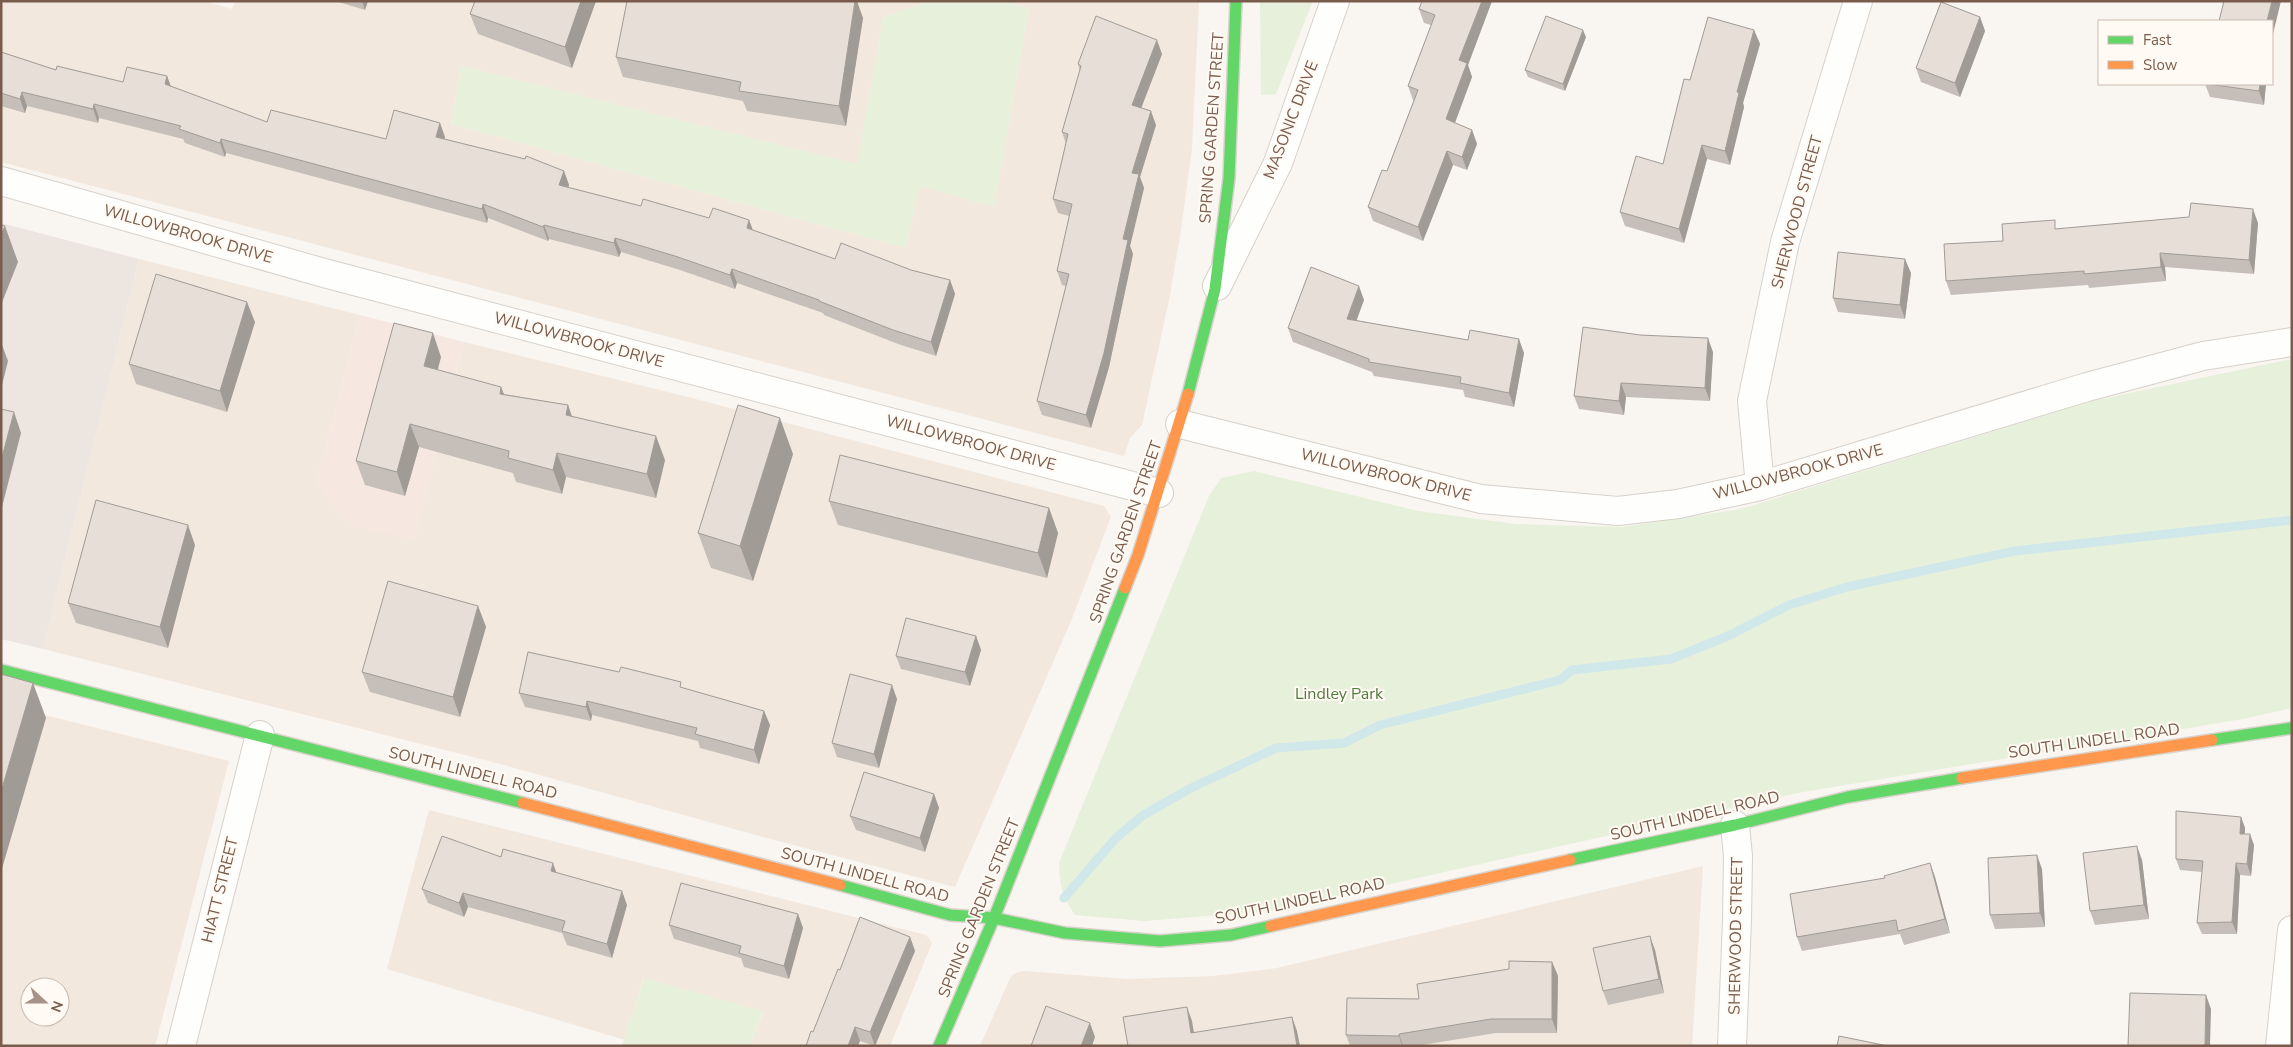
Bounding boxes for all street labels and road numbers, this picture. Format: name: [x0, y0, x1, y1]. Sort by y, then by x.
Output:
street label: SPRING GARDEN STREET: [1194, 31, 1230, 224]
street label: MASONIC DRIVE: [1258, 58, 1324, 182]
street label: SHERWOOD STREET: [1766, 133, 1828, 291]
street label: WILLOWBROOK DRIVE: [101, 199, 275, 269]
street label: WILLOWBROOK DRIVE: [492, 307, 666, 373]
street label: WILLOWBROOK DRIVE: [884, 410, 1058, 476]
street label: SPRING GARDEN STREET: [1084, 438, 1168, 626]
street label: WILLOWBROOK DRIVE: [1711, 439, 1885, 505]
street label: WILLOWBROOK DRIVE: [1298, 443, 1474, 507]
street label: SOUTH LINDELL ROAD: [2007, 718, 2181, 764]
street label: SOUTH LINDELL ROAD: [386, 741, 560, 805]
street label: SOUTH LINDELL ROAD: [1608, 786, 1782, 846]
street label: SPRING GARDEN STREET: [933, 815, 1025, 1001]
street label: HIATT STREET: [196, 834, 244, 945]
street label: SOUTH LINDELL ROAD: [778, 842, 952, 908]
street label: SHERWOOD STREET: [1724, 857, 1748, 1015]
street label: SOUTH LINDELL ROAD: [1213, 872, 1387, 930]

